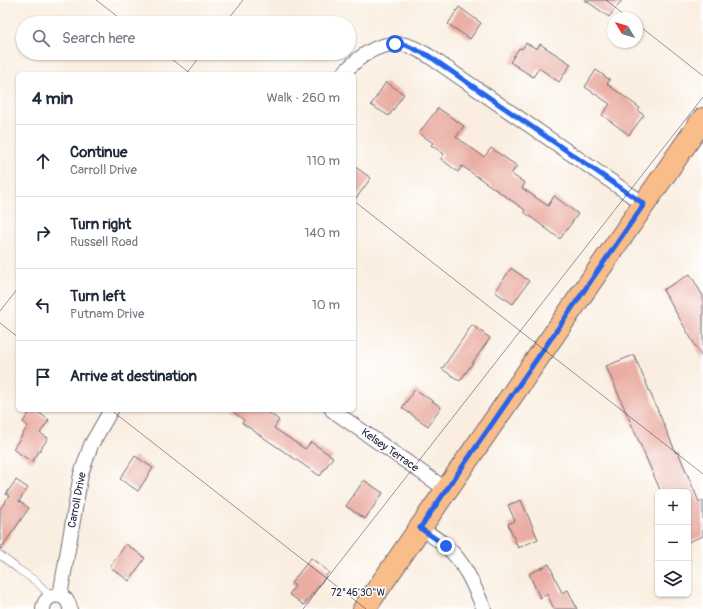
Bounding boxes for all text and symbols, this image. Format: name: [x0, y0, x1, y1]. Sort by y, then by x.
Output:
north arrow: [607, 12, 643, 48]
search box: [16, 16, 356, 60]
icon: search: [30, 27, 52, 49]
text: Search here: [62, 29, 135, 48]
route start: [386, 35, 404, 53]
text: 4 min: [32, 88, 73, 109]
text: Walk · 260 m: [266, 90, 340, 106]
text: Continue: [70, 143, 128, 162]
icon: ahead: [32, 150, 54, 172]
text: 110 m: [307, 153, 340, 169]
text: Carroll Drive: [70, 162, 137, 178]
text: Turn right: [70, 215, 131, 234]
icon: right: [32, 222, 54, 244]
text: 140 m: [304, 225, 340, 241]
text: Russell Road: [70, 234, 138, 250]
text: Turn left: [70, 287, 126, 306]
icon: left: [32, 294, 54, 316]
text: 10 m: [312, 297, 340, 313]
text: Putnam Drive: [70, 306, 144, 322]
icon: arrive: [32, 366, 54, 388]
text: Arrive at destination: [70, 367, 197, 386]
street label: Kelsey Terrace: [359, 425, 422, 475]
street label: Carroll Drive: [65, 470, 89, 529]
map controls: [655, 489, 691, 597]
button: +: [655, 489, 691, 525]
button: −: [655, 525, 691, 561]
route end: [437, 537, 455, 555]
button: layers: [655, 561, 691, 597]
text: 72°46'30"W: [331, 587, 385, 599]

